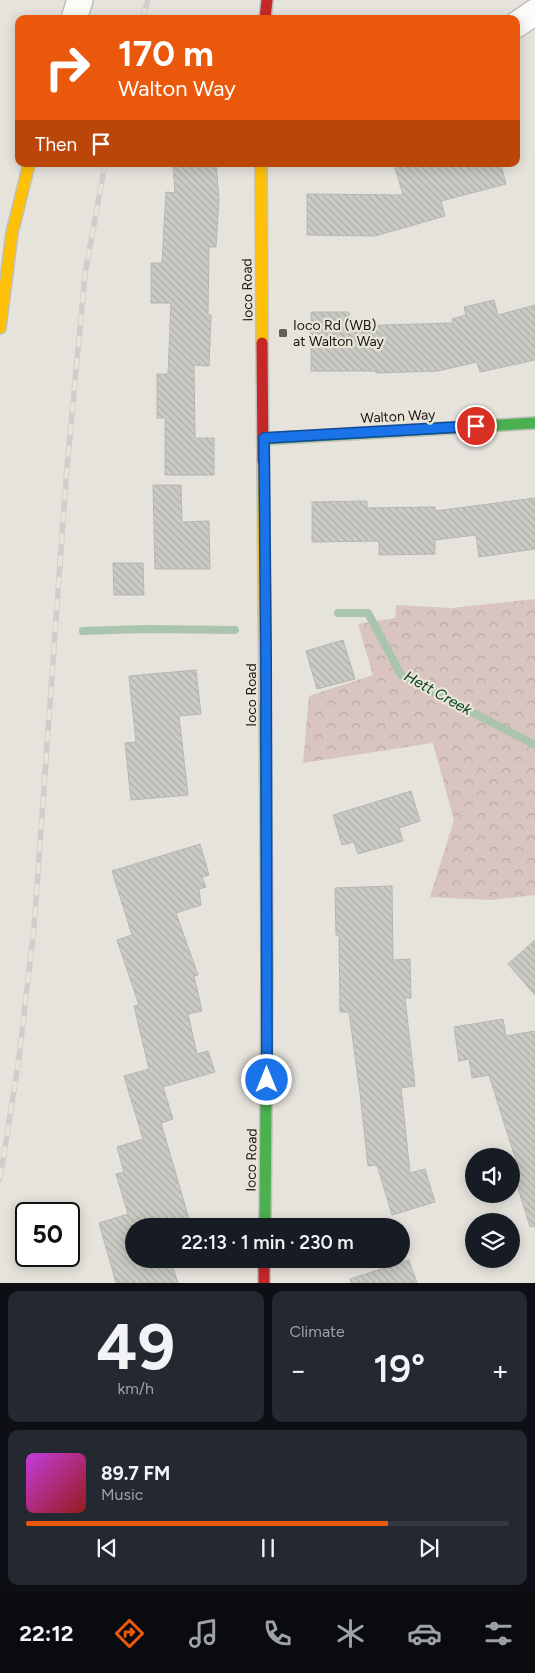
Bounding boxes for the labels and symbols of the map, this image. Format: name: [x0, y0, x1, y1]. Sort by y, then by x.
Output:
street label: Ioco Road: [238, 258, 257, 322]
place label: Ioco Rd (WB) at Walton Way: [293, 317, 385, 350]
marker: Ioco Rd (WB) at Walton Way: [277, 327, 289, 339]
pin: [455, 405, 497, 447]
street label: Walton Way: [360, 406, 437, 427]
street label: Ioco Road: [243, 663, 260, 727]
water label: Hett Creek: [401, 667, 476, 719]
position arrow: [240, 1053, 292, 1105]
street label: Ioco Road: [242, 1128, 261, 1192]
speed limit sign: 50: [15, 1202, 80, 1267]

